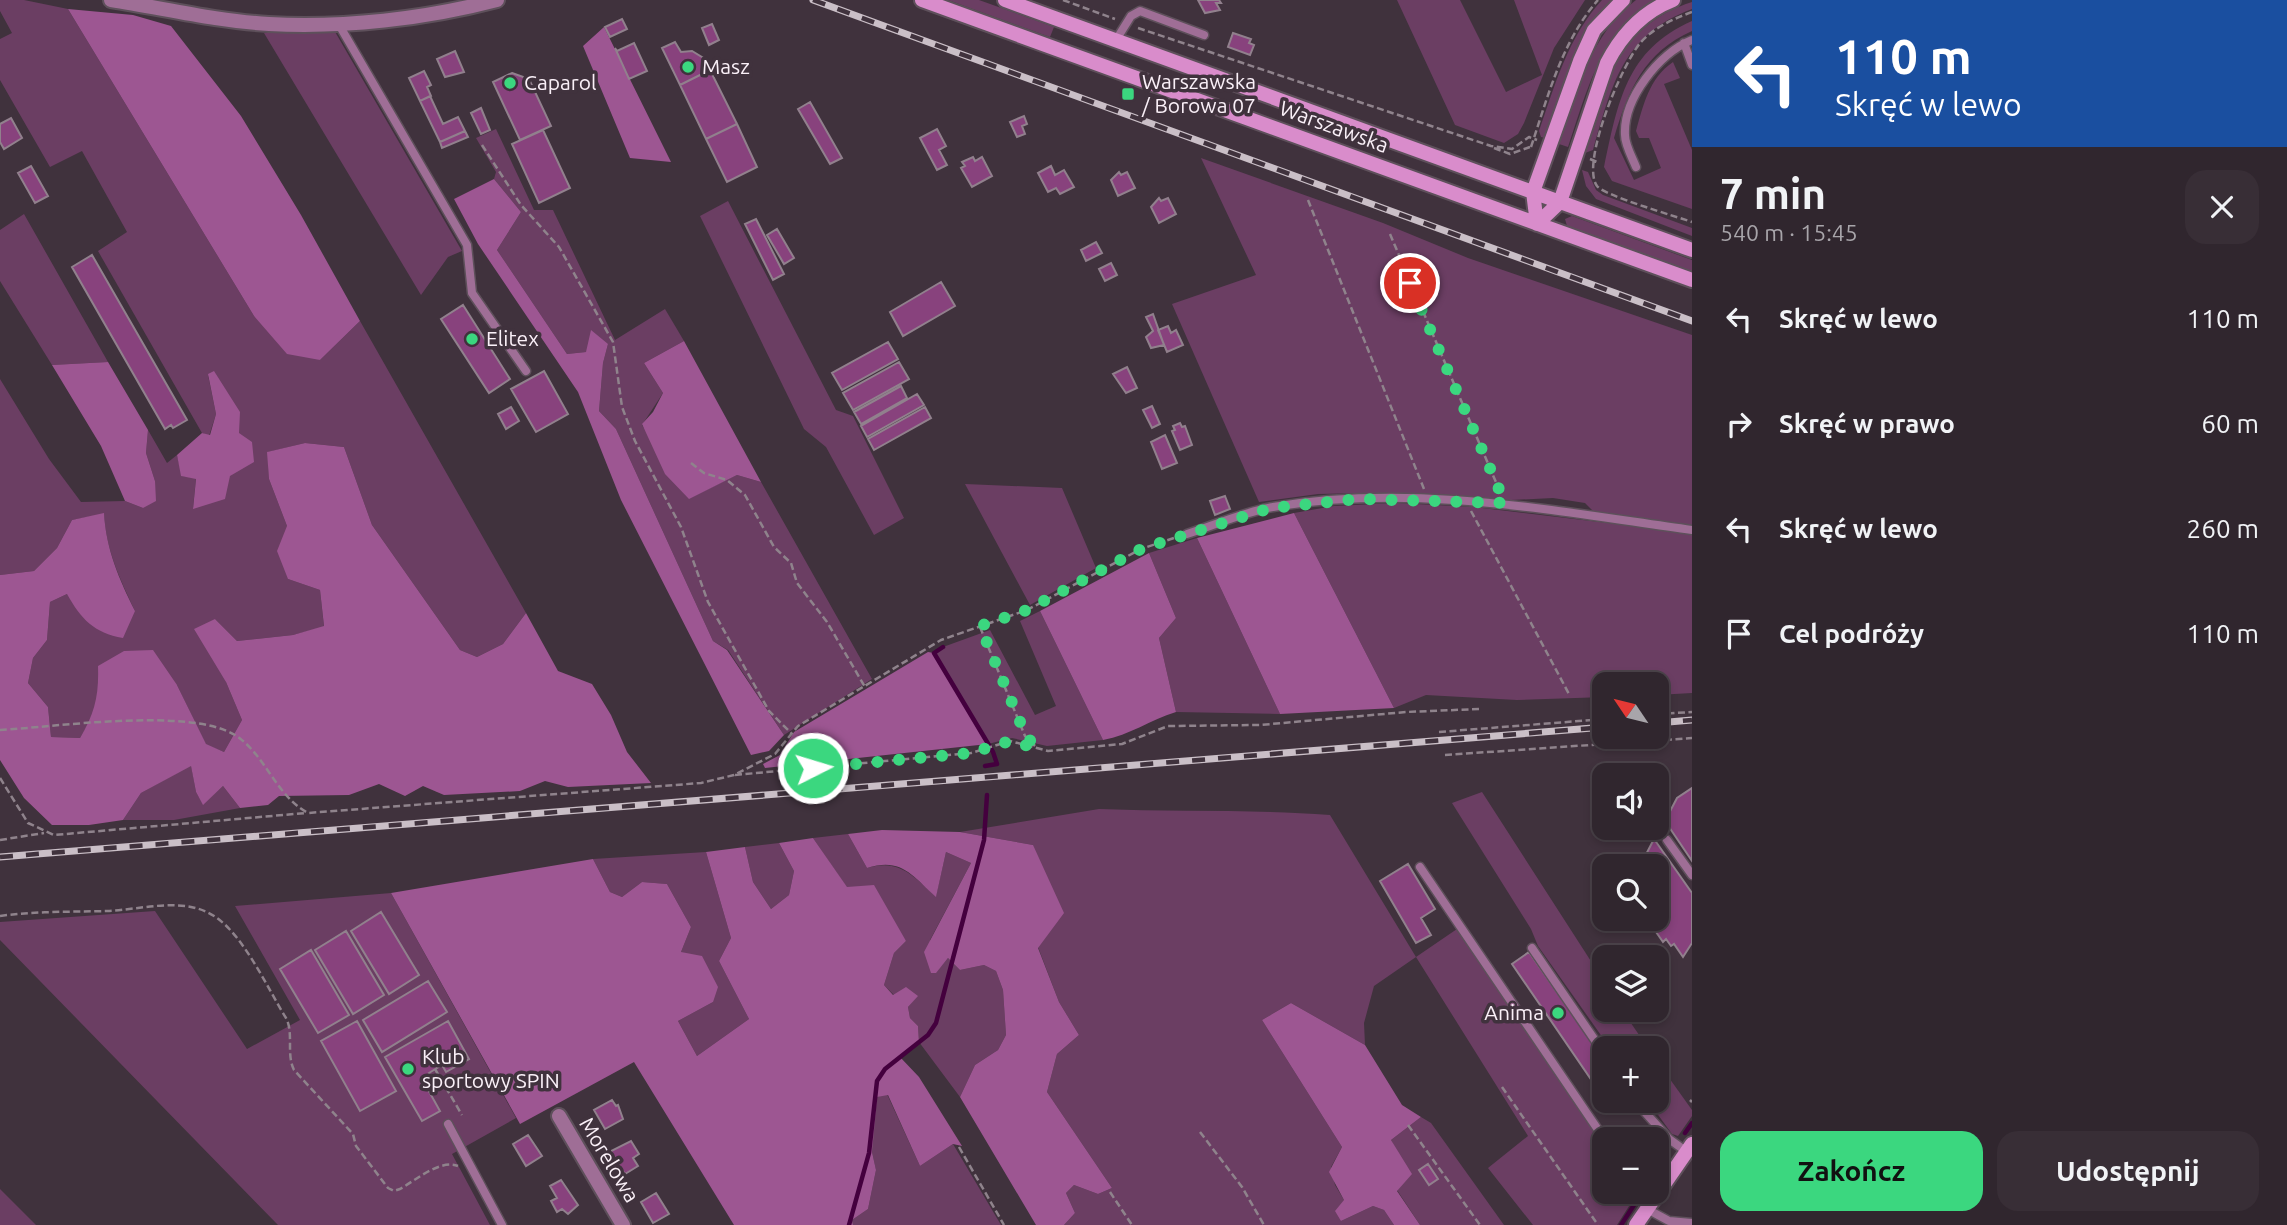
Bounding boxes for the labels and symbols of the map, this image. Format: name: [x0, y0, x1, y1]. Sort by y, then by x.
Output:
place label: Masz: [702, 54, 750, 78]
marker: Masz: [680, 59, 696, 75]
place label: Warszawska / Borowa 07: [1141, 69, 1256, 117]
place label: Caparol: [524, 70, 597, 94]
marker: Caparol: [502, 75, 518, 91]
marker: Warszawska / Borowa 07: [1120, 86, 1136, 102]
street label: Warszawska: [1277, 95, 1392, 157]
pin: [1380, 253, 1440, 313]
place label: Elitex: [486, 326, 539, 350]
marker: Elitex: [464, 331, 480, 347]
north arrow: [1592, 672, 1670, 749]
position arrow: [776, 731, 850, 805]
place label: Anima: [1484, 1000, 1544, 1024]
marker: Anima: [1550, 1005, 1566, 1021]
place label: Klub sportowy SPIN: [422, 1044, 560, 1092]
marker: Klub sportowy SPIN: [400, 1061, 416, 1077]
street label: Morelowa: [575, 1113, 645, 1206]

